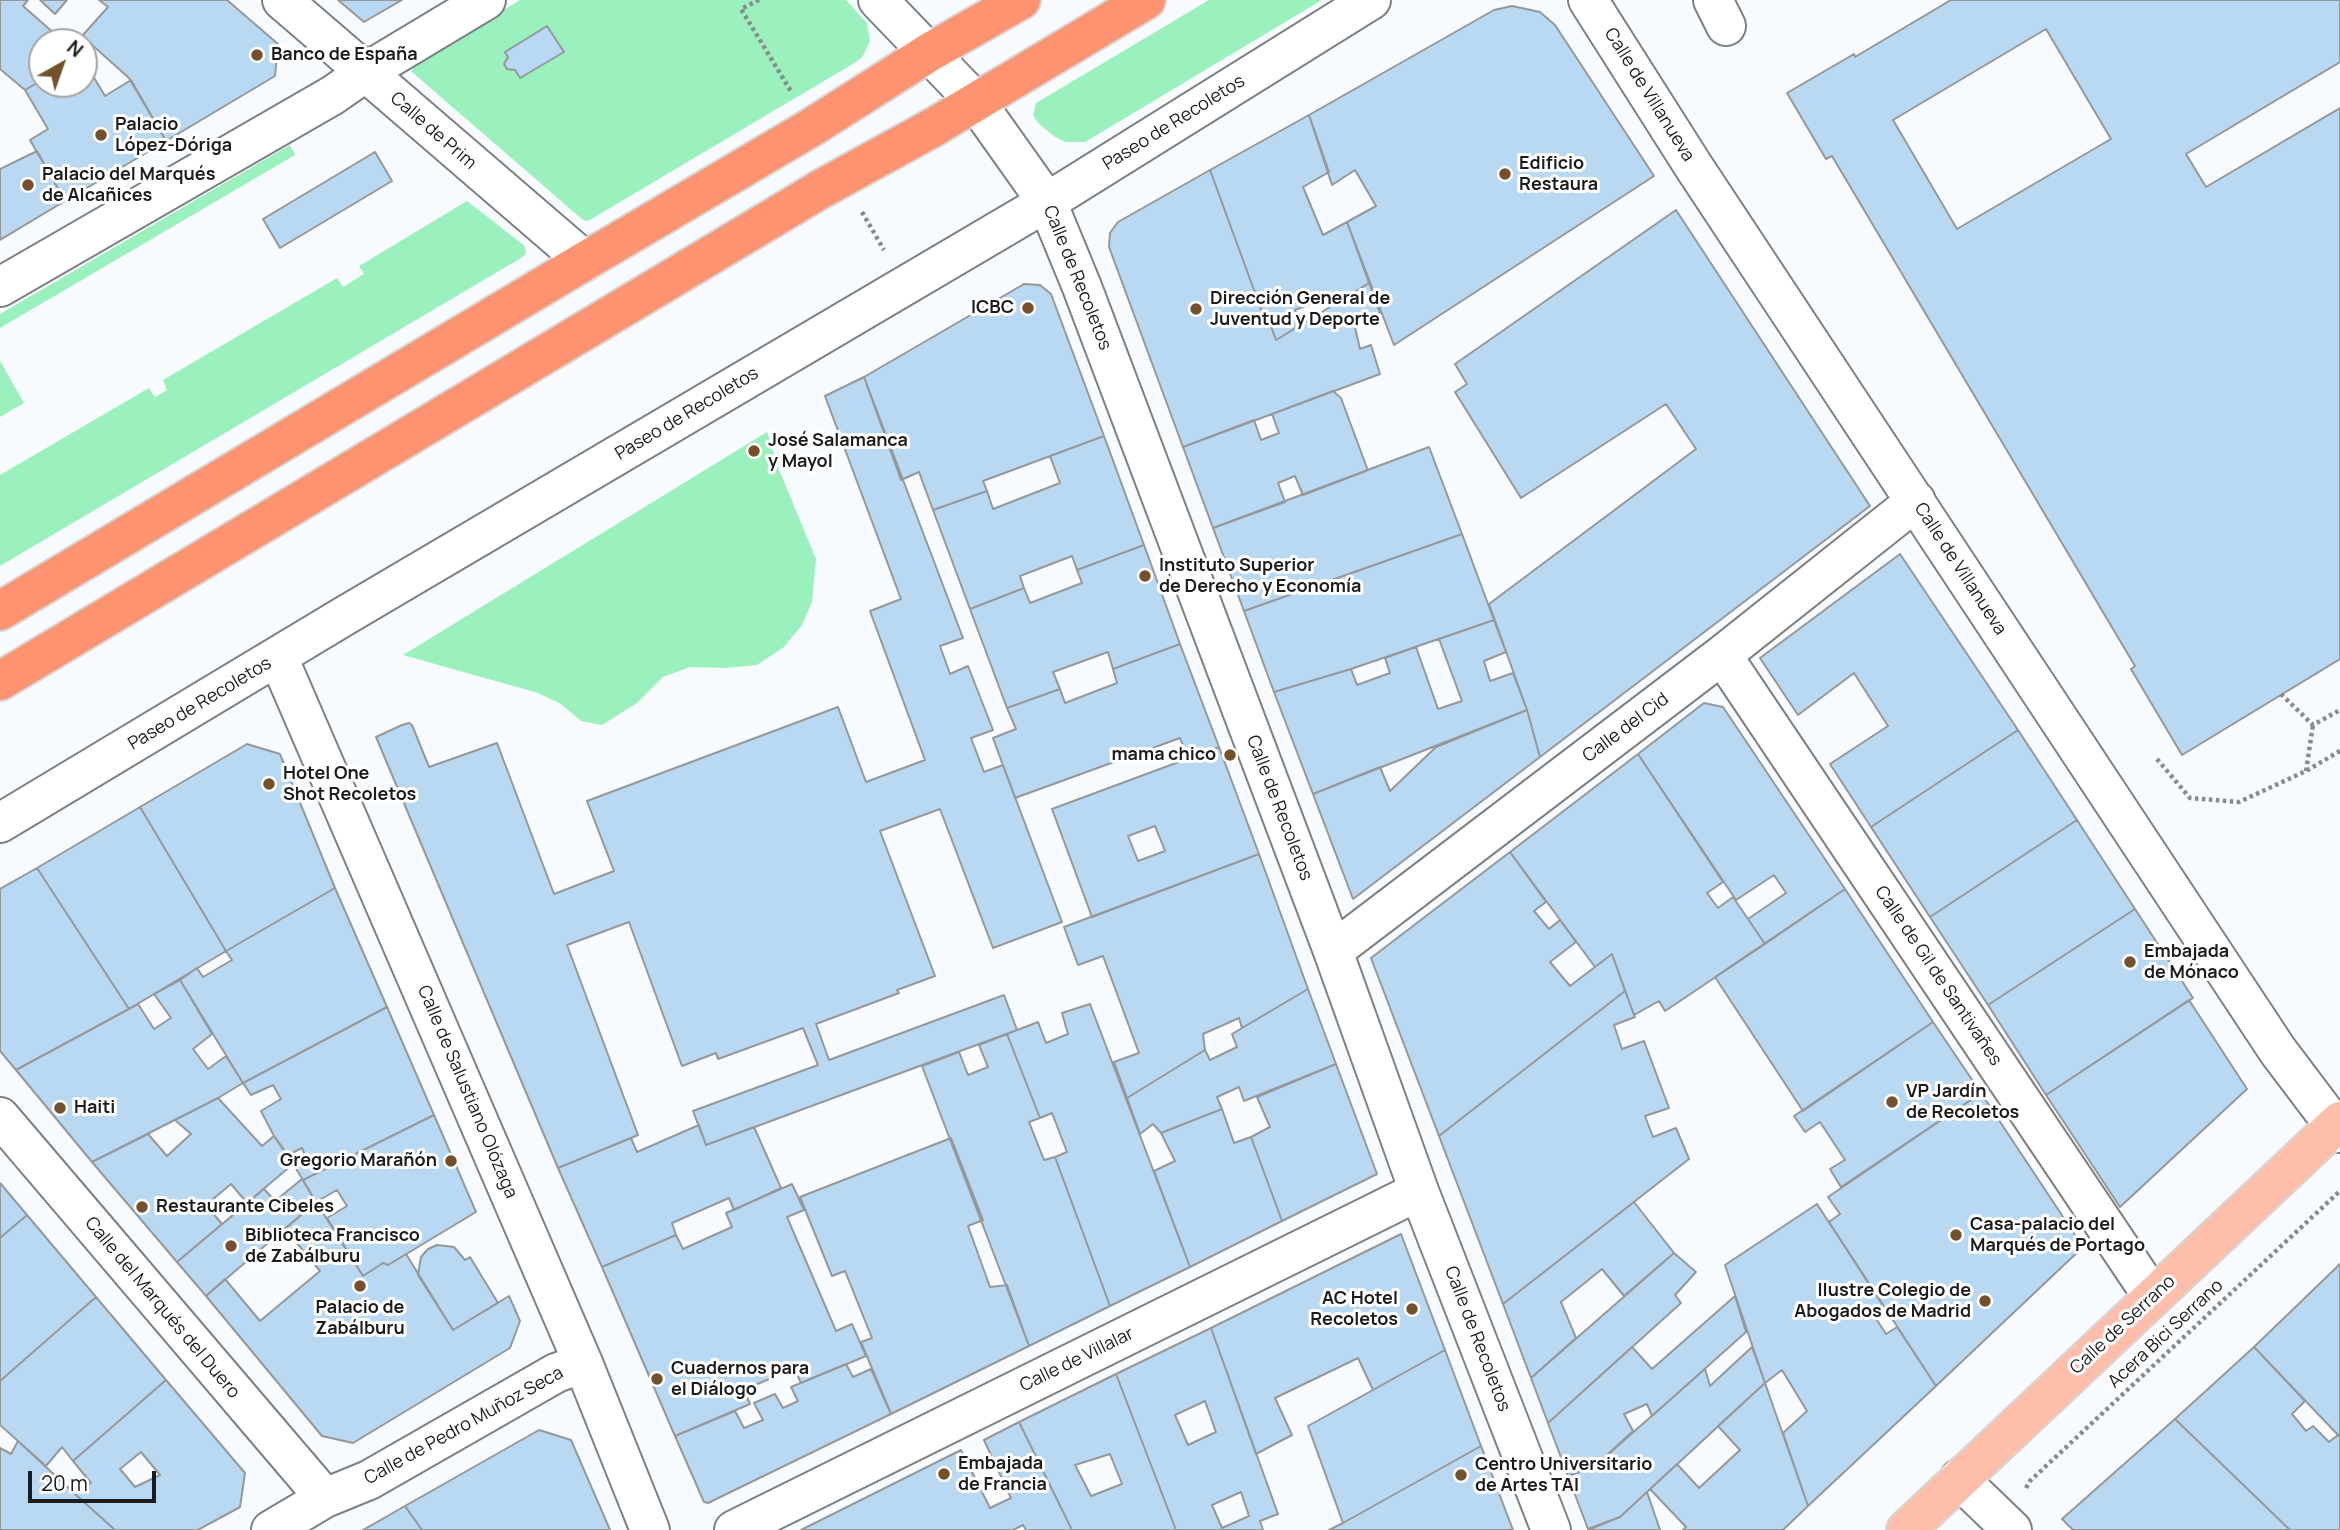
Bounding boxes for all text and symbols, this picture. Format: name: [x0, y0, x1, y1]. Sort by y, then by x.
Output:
street label: Calle de Villanueva: [1599, 24, 1699, 166]
north arrow: [28, 28, 98, 98]
text: N: [62, 34, 89, 63]
place label: Banco de España: [271, 44, 418, 66]
marker: Banco de España: [249, 47, 265, 63]
street label: Paseo de Recoletos: [1099, 71, 1249, 175]
street label: Calle de Prim: [386, 88, 480, 174]
place label: Palacio López-Dóriga: [115, 114, 232, 156]
marker: Palacio López-Dóriga: [93, 127, 109, 143]
place label: Edificio Restaura: [1519, 153, 1598, 196]
place label: Palacio del Marqués de Alcañices: [42, 164, 215, 206]
marker: Edificio Restaura: [1497, 166, 1513, 182]
marker: Palacio del Marqués de Alcañices: [20, 177, 36, 193]
street label: Calle de Recoletos: [1038, 203, 1116, 353]
place label: Dirección General de Juventud y Deporte: [1210, 288, 1390, 330]
place label: ICBC: [971, 297, 1014, 319]
marker: ICBC: [1020, 300, 1036, 316]
marker: Dirección General de Juventud y Deporte: [1188, 301, 1204, 317]
street label: Paseo de Recoletos: [611, 363, 763, 465]
place label: José Salamanca y Mayol: [768, 430, 908, 472]
marker: José Salamanca y Mayol: [746, 443, 762, 459]
street label: Calle de Villanueva: [1909, 499, 2011, 639]
place label: Instituto Superior de Derecho y Economía: [1159, 555, 1361, 598]
marker: Instituto Superior de Derecho y Economía: [1137, 568, 1153, 584]
street label: Paseo de Recoletos: [124, 653, 276, 755]
street label: Calle del Cid: [1579, 689, 1673, 767]
street label: Calle de Recoletos: [1241, 732, 1317, 884]
place label: mama chico: [1111, 744, 1216, 766]
marker: mama chico: [1222, 747, 1238, 763]
place label: Hotel One Shot Recoletos: [283, 763, 416, 806]
marker: Hotel One Shot Recoletos: [261, 776, 277, 792]
street label: Calle de Gil de Santivañes: [1870, 882, 2006, 1070]
place label: Embajada de Mónaco: [2144, 941, 2239, 984]
marker: Embajada de Mónaco: [2122, 954, 2138, 970]
street label: Calle de Salustiano Olózaga: [412, 982, 522, 1202]
place label: VP Jardín de Recoletos: [1906, 1081, 2019, 1124]
marker: VP Jardín de Recoletos: [1884, 1094, 1900, 1110]
place label: Haiti: [74, 1097, 115, 1119]
marker: Haiti: [52, 1100, 68, 1116]
place label: Gregorio Marañón: [280, 1150, 437, 1172]
marker: Gregorio Marañón: [443, 1153, 459, 1169]
place label: Restaurante Cibeles: [156, 1196, 334, 1218]
marker: Restaurante Cibeles: [134, 1199, 150, 1215]
street label: Calle del Marqués del Duero: [80, 1213, 244, 1403]
place label: Casa-palacio del Marqués de Portago: [1970, 1214, 2145, 1256]
place label: Biblioteca Francisco de Zabálburu: [245, 1225, 420, 1268]
marker: Casa-palacio del Marqués de Portago: [1948, 1227, 1964, 1243]
marker: Biblioteca Francisco de Zabálburu: [223, 1238, 239, 1254]
street label: Calle de Recoletos: [1439, 1263, 1515, 1415]
street label: Calle de Serrano: [2066, 1271, 2180, 1379]
street label: Acera Bici Serrano: [2104, 1275, 2228, 1393]
marker: Palacio de Zabálburu: [352, 1278, 368, 1294]
place label: Ilustre Colegio de Abogados de Madrid: [1794, 1280, 1971, 1322]
place label: AC Hotel Recoletos: [1310, 1288, 1398, 1330]
marker: Ilustre Colegio de Abogados de Madrid: [1977, 1293, 1993, 1309]
place label: Palacio de Zabálburu: [315, 1297, 405, 1340]
marker: AC Hotel Recoletos: [1404, 1301, 1420, 1317]
street label: Calle de Villalar: [1017, 1323, 1137, 1397]
place label: Cuadernos para el Diálogo: [671, 1358, 809, 1400]
street label: Calle de Pedro Muñoz Seca: [361, 1362, 567, 1490]
marker: Cuadernos para el Diálogo: [649, 1371, 665, 1387]
place label: Embajada de Francia: [958, 1453, 1047, 1496]
place label: Centro Universitario de Artes TAI: [1475, 1454, 1652, 1496]
scale bar: [32, 1456, 159, 1500]
marker: Embajada de Francia: [936, 1466, 952, 1482]
marker: Centro Universitario de Artes TAI: [1453, 1467, 1469, 1483]
text: 20 m: [41, 1469, 88, 1497]

